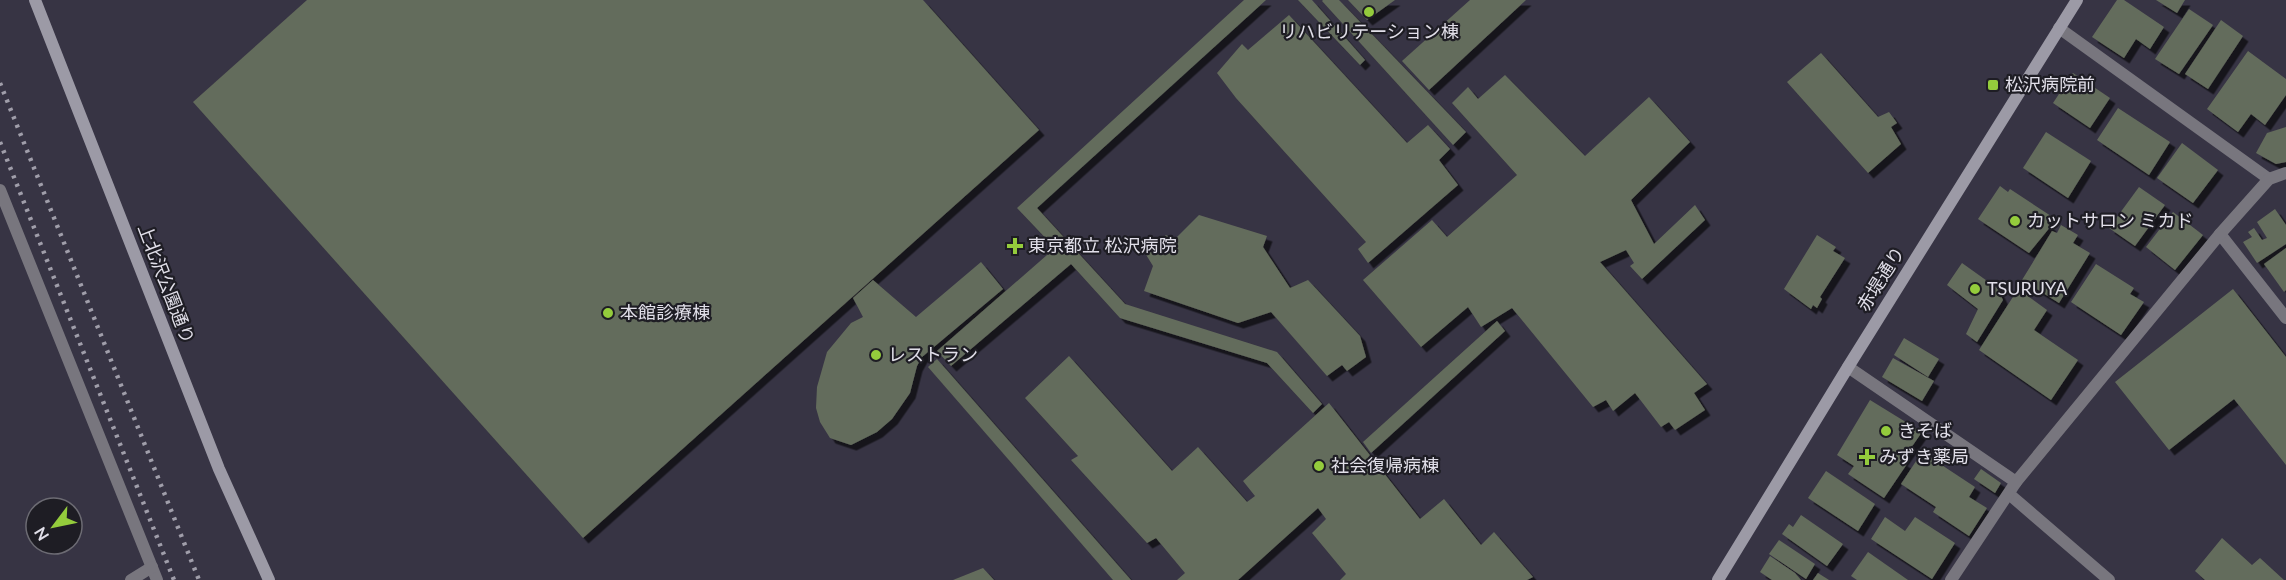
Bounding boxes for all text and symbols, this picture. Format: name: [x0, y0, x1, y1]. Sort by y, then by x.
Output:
marker: リハビリテーション棟: [1362, 5, 1376, 19]
place label: リハビリテーション棟: [1279, 20, 1459, 42]
place label: 松沢病院前: [2005, 73, 2095, 95]
marker: 松沢病院前: [1986, 78, 2000, 92]
place label: カットサロン ミカド: [2027, 209, 2194, 231]
marker: カットサロン ミカド: [2008, 214, 2022, 228]
street label: 上北沢公園通り: [134, 221, 200, 346]
place label: 東京都立 松沢病院: [1028, 234, 1177, 256]
marker: 東京都立 松沢病院: [1006, 237, 1024, 255]
street label: 赤堤通り: [1852, 242, 1909, 315]
place label: TSURUYA: [1987, 277, 2068, 299]
marker: TSURUYA: [1968, 282, 1982, 296]
place label: 本館診療棟: [620, 301, 710, 323]
marker: 本館診療棟: [601, 306, 615, 320]
place label: レストラン: [888, 343, 978, 365]
marker: レストラン: [869, 348, 883, 362]
place label: きそば: [1898, 419, 1952, 441]
marker: きそば: [1879, 424, 1893, 438]
place label: みずき薬局: [1879, 445, 1969, 467]
marker: みずき薬局: [1860, 450, 1874, 464]
place label: 社会復帰病棟: [1331, 454, 1439, 476]
marker: 社会復帰病棟: [1312, 459, 1326, 473]
north arrow: [24, 496, 84, 556]
text: N: [30, 524, 52, 544]

